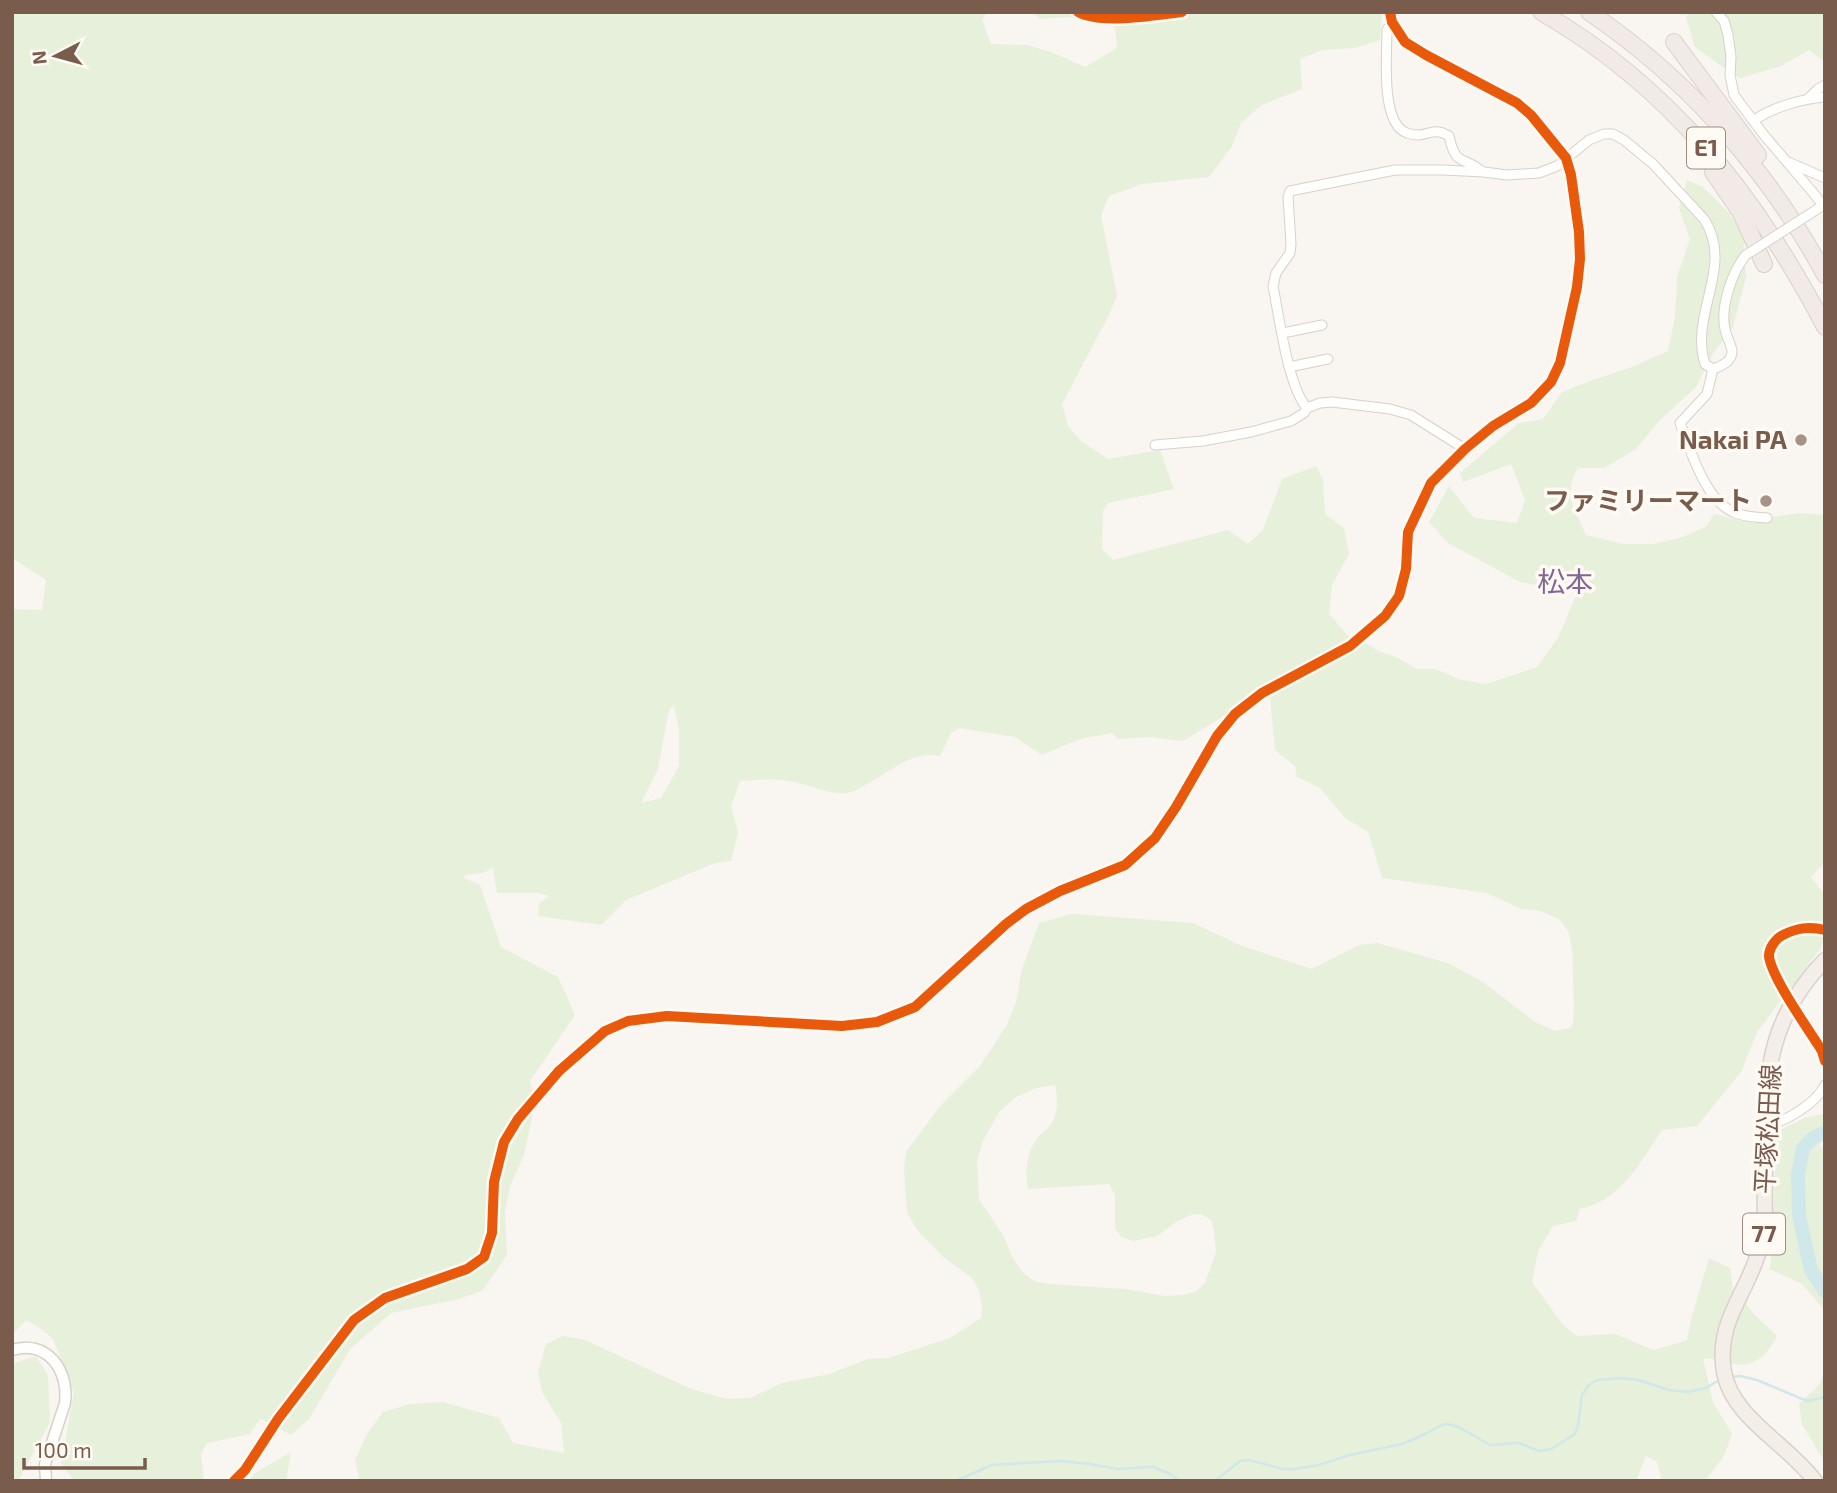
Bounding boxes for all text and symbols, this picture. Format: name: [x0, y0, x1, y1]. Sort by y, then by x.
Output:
north arrow: [21, 21, 91, 91]
text: N: [26, 50, 51, 66]
road number: E1: [1687, 128, 1725, 168]
place label: Nakai PA: [1679, 423, 1787, 454]
marker: Nakai PA: [1793, 432, 1809, 448]
place label: ファミリーマート: [1544, 484, 1752, 515]
marker: ファミリーマート: [1758, 493, 1774, 509]
district label: 松本: [1537, 564, 1593, 598]
street label: 平塚松田線: [1748, 1063, 1785, 1195]
road number: 77: [1743, 1214, 1785, 1254]
scale bar: [24, 1426, 145, 1470]
text: 100 m: [35, 1437, 92, 1462]

